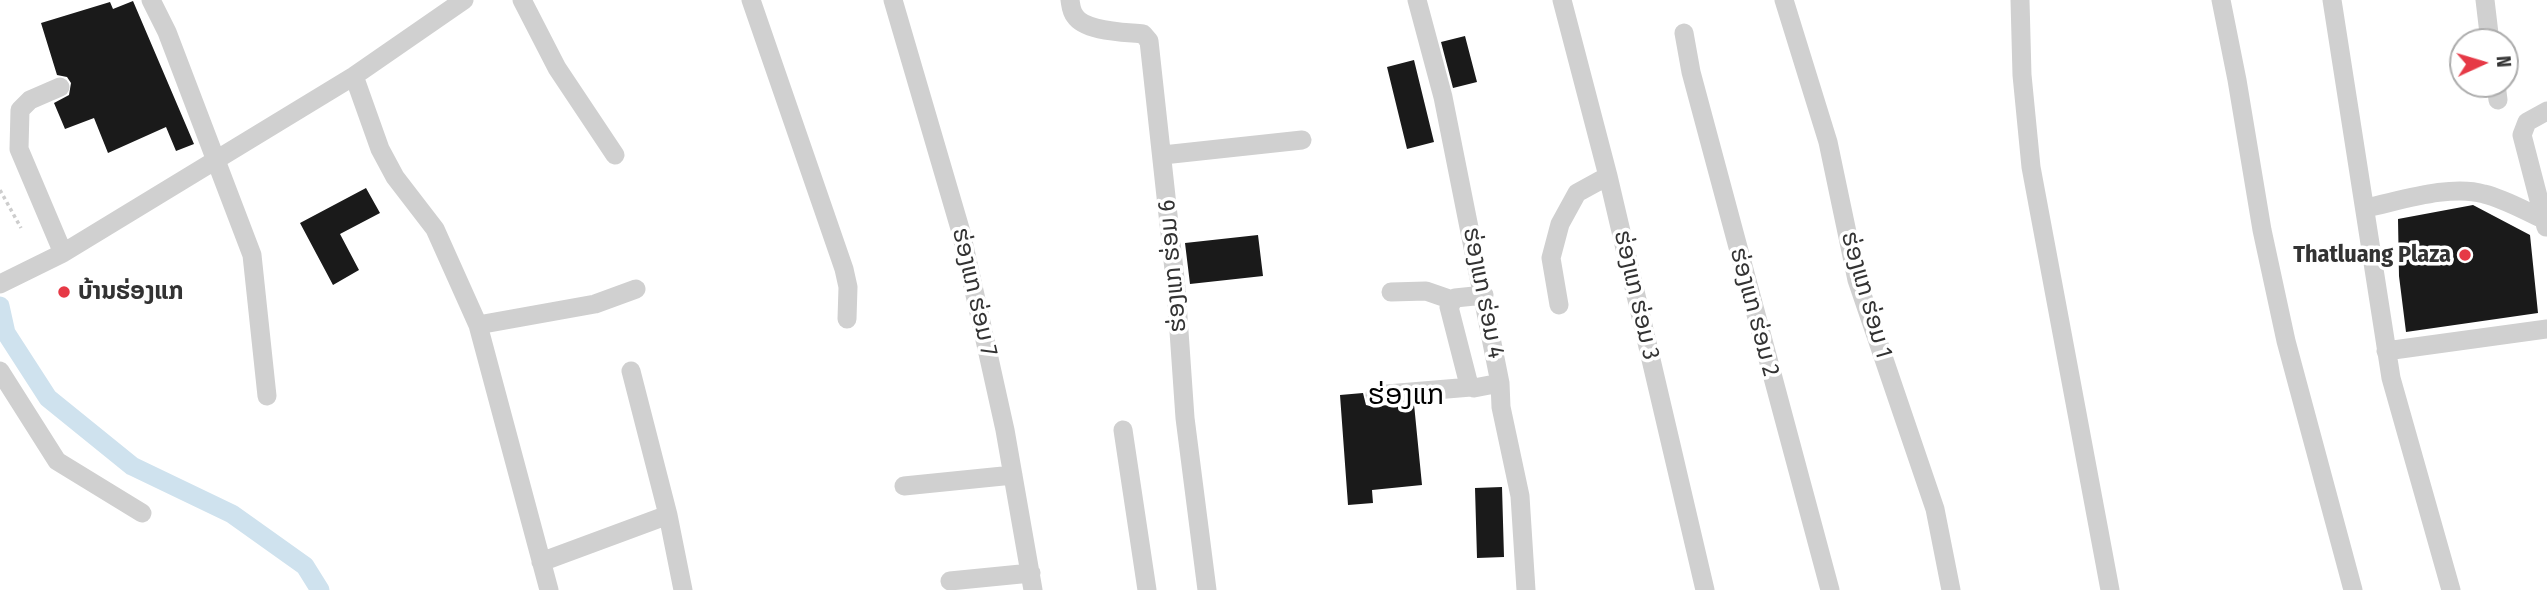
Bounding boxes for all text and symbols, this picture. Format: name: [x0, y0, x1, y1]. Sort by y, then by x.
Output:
north arrow: [2449, 28, 2519, 98]
text: N: [2492, 55, 2515, 68]
street label: ຮ່ອງແກ ຮ່ອມ 6: [1153, 198, 1193, 334]
street label: ຮ່ອງແກ ຮ່ອມ 7: [945, 225, 1003, 359]
street label: ຮ່ອງແກ ຮ່ອມ 4: [1456, 225, 1510, 361]
street label: ຮ່ອງແກ ຮ່ອມ 3: [1607, 227, 1665, 363]
street label: ຮ່ອງແກ ຮ່ອມ 1: [1834, 228, 1898, 362]
place label: Thatluang Plaza: [2293, 241, 2451, 269]
street label: ຮ່ອງແກ ຮ່ອມ 2: [1723, 245, 1785, 379]
marker: Thatluang Plaza: [2457, 247, 2473, 263]
place label: ບ້ານຮ່ອງແກ: [78, 278, 184, 306]
marker: ບ້ານຮ່ອງແກ: [56, 284, 72, 300]
district label: ຮ່ອງແກ: [1368, 379, 1444, 413]

